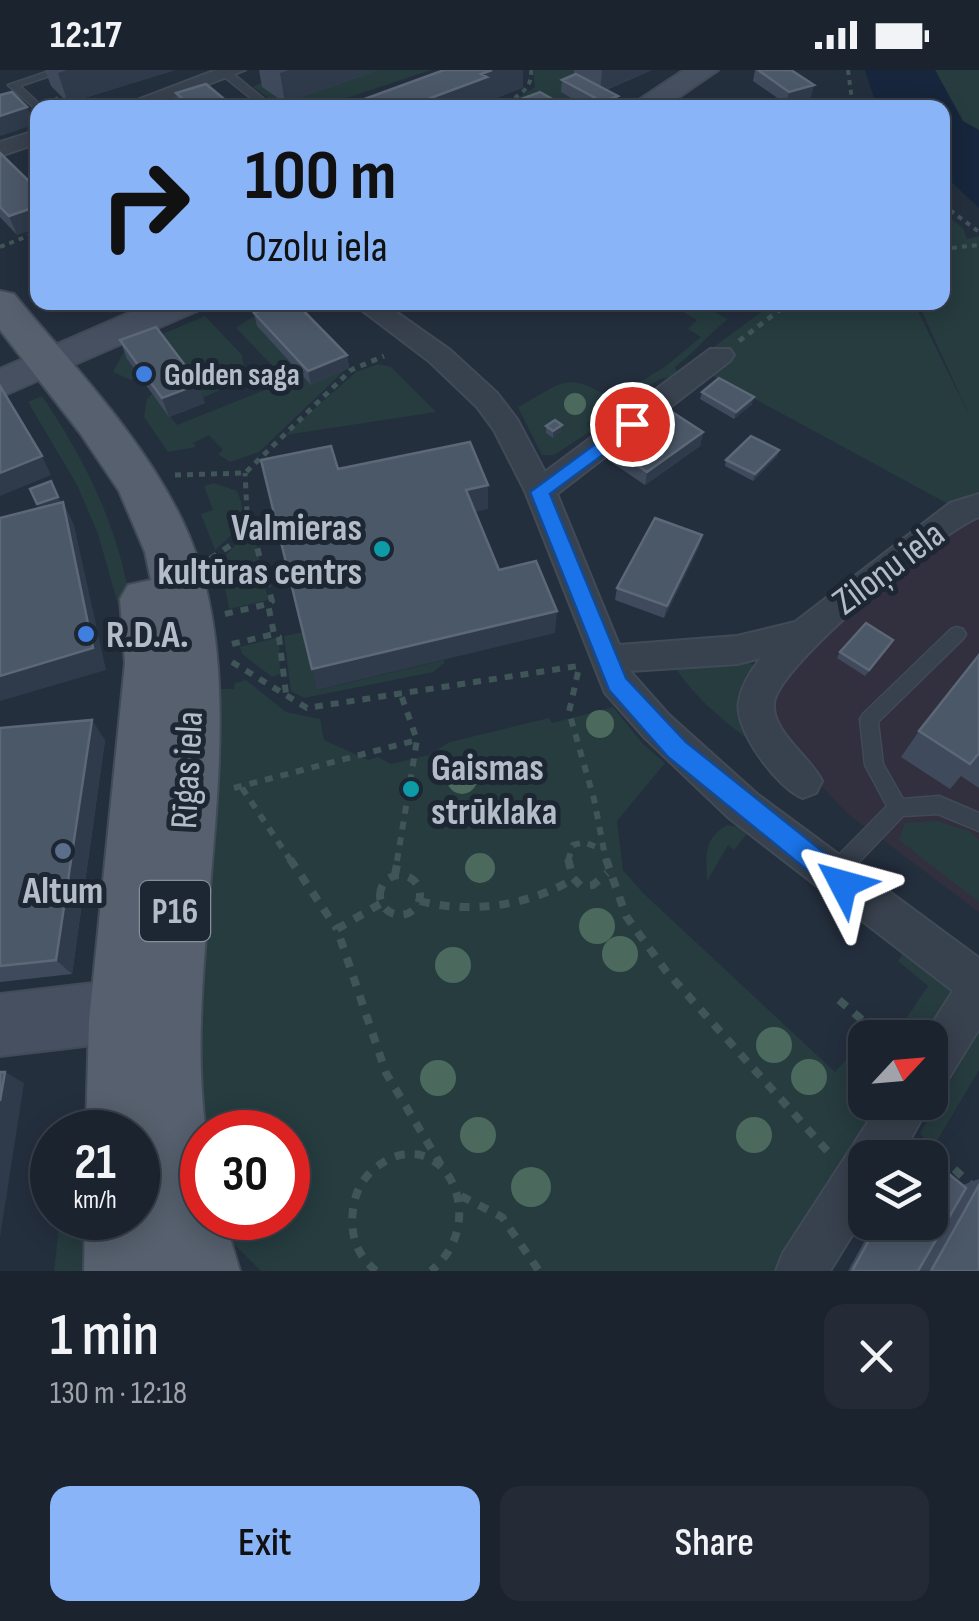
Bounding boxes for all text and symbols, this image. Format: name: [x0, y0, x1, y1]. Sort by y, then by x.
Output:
text: 12:17: [50, 13, 122, 58]
text: 100 m: [245, 135, 396, 219]
icon: right: [80, 140, 210, 270]
text: Ozolu iela: [245, 220, 388, 275]
place label: Golden saga: [164, 356, 300, 395]
marker: Golden saga: [133, 363, 155, 385]
pin: [590, 382, 675, 467]
icon: arrive: [605, 397, 660, 452]
place label: Valmieras kultūras centrs: [157, 506, 362, 595]
street label: Ziloņu iela: [824, 512, 954, 625]
marker: Valmieras kultūras centrs: [371, 538, 393, 560]
place label: R.D.A.: [106, 613, 189, 658]
marker: R.D.A.: [75, 623, 97, 645]
street label: Rīgas iela: [162, 710, 213, 830]
place label: Gaismas strūklaka: [431, 746, 557, 835]
marker: Gaismas strūklaka: [400, 778, 422, 800]
position arrow: [791, 832, 895, 936]
marker: Altum: [52, 840, 74, 862]
place label: Altum: [22, 869, 103, 914]
road number: P16: [140, 881, 210, 941]
north arrow: [848, 1020, 948, 1120]
map controls: [848, 1020, 948, 1240]
speed limit sign: 30: [180, 1110, 310, 1240]
text: 21: [74, 1133, 116, 1193]
button: layers: [848, 1140, 948, 1240]
text: km/h: [73, 1185, 117, 1216]
text: 1 min: [50, 1300, 159, 1372]
button: close: [824, 1304, 929, 1409]
text: 130 m · 12:18: [50, 1374, 187, 1413]
button: Exit: [50, 1486, 480, 1601]
button: Share: [500, 1486, 929, 1601]

